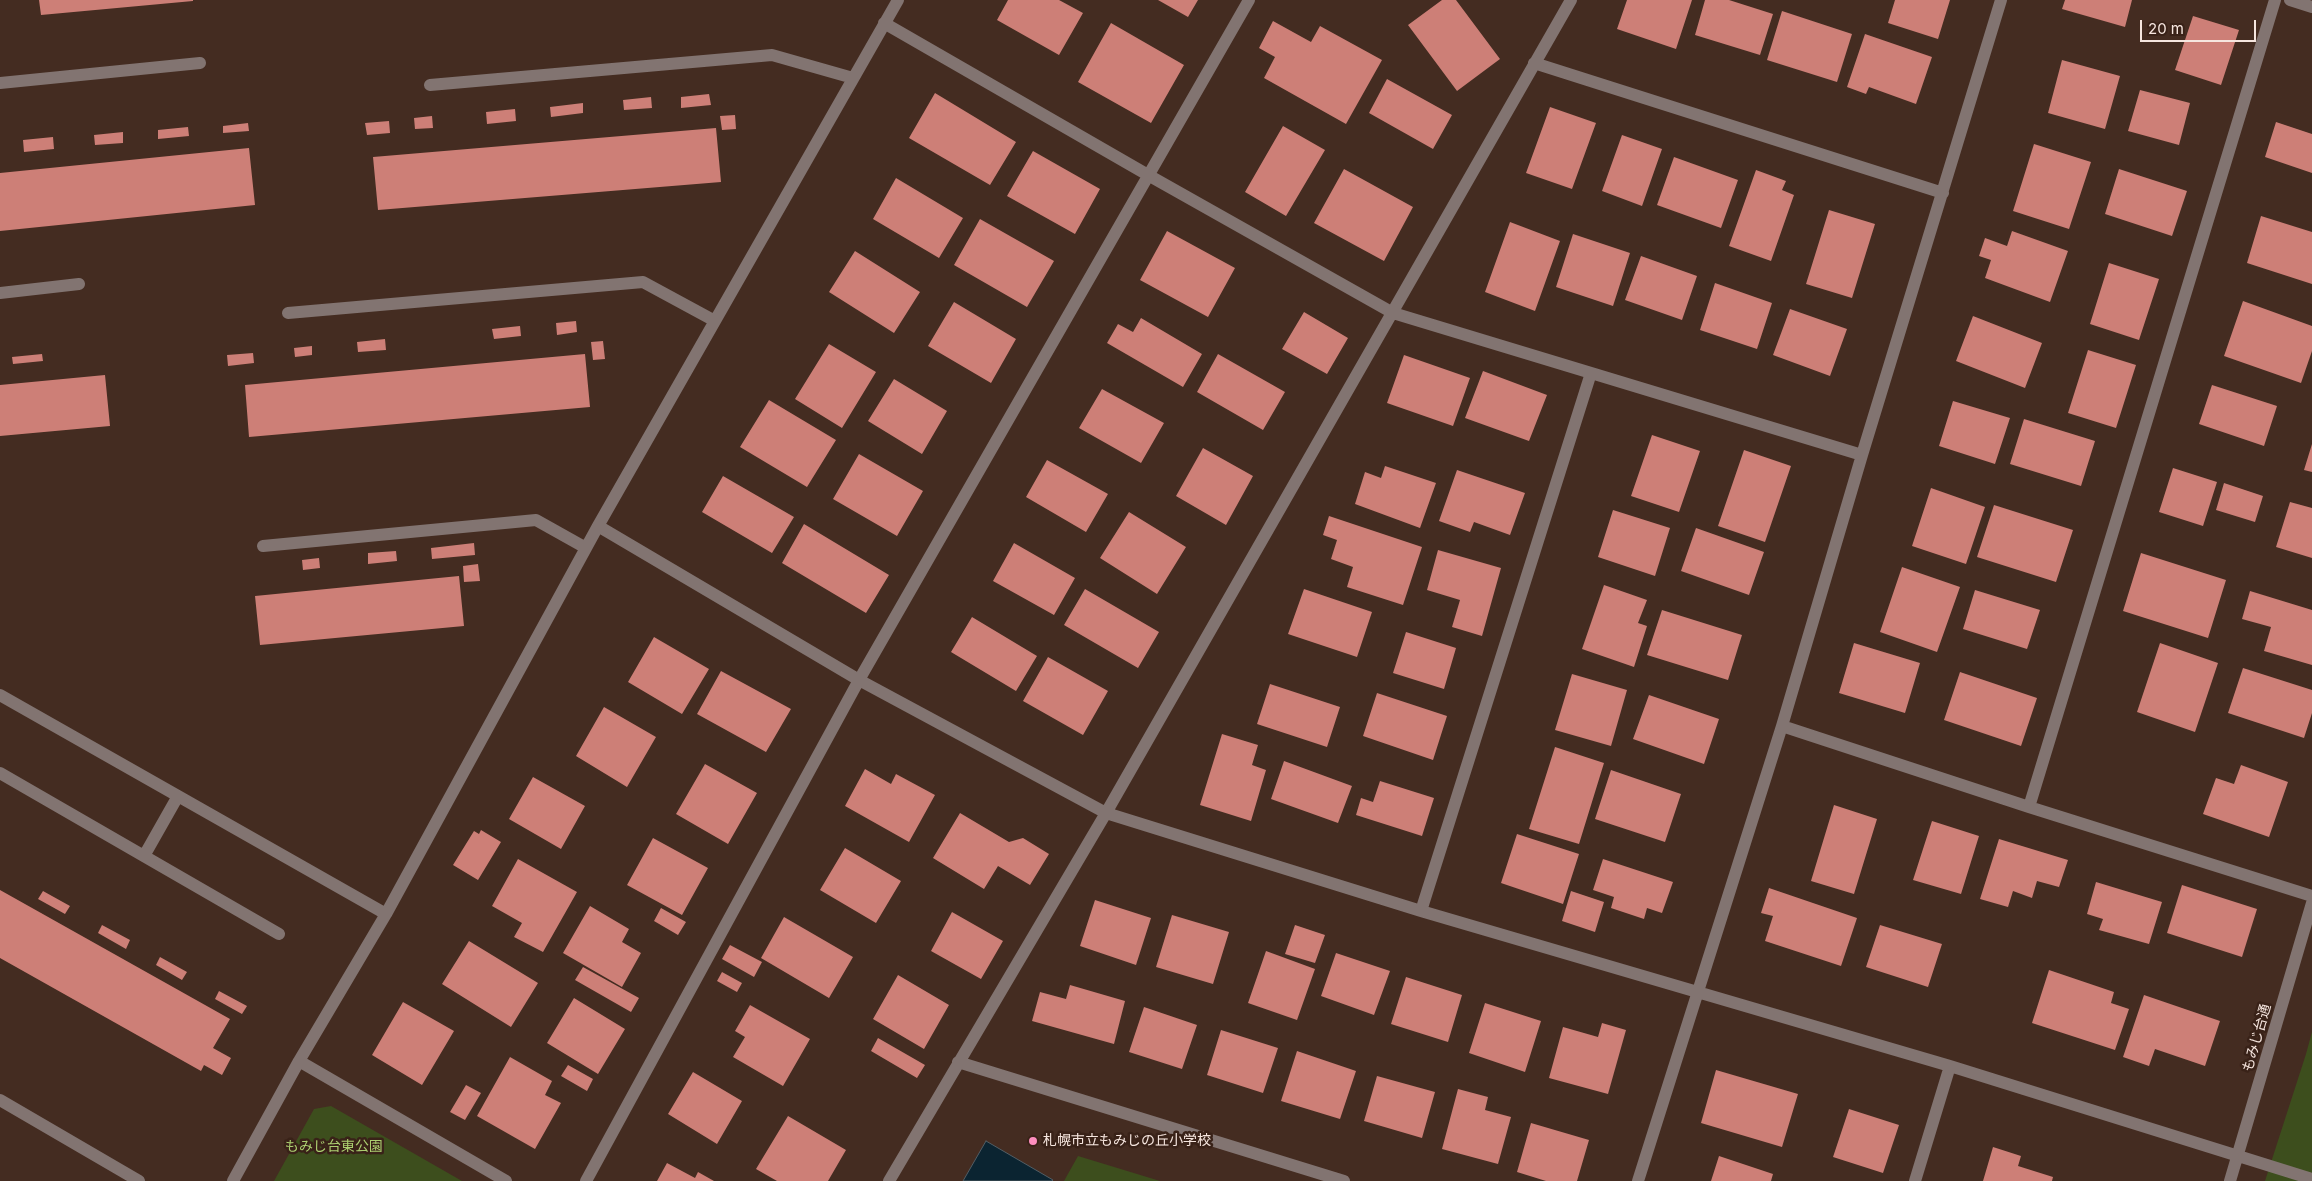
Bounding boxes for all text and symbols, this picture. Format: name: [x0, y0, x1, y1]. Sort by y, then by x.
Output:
scale bar: [2142, 10, 2258, 42]
text: 20 m: [2148, 19, 2184, 38]
street label: もみじ台通: [2239, 1002, 2275, 1074]
place label: 札幌市立もみじの丘小学校: [1043, 1133, 1211, 1149]
marker: 札幌市立もみじの丘小学校: [1027, 1135, 1039, 1147]
park label: もみじ台東公園: [285, 1139, 383, 1155]

